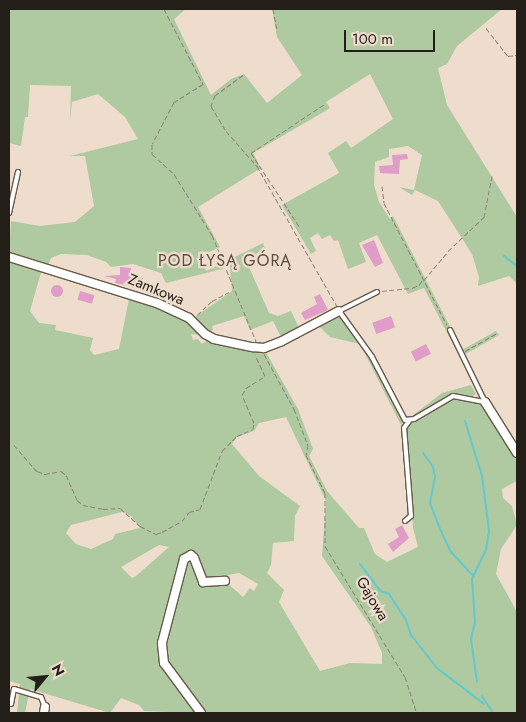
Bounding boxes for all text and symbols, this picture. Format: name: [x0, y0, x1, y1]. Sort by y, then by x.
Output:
scale bar: [346, 20, 437, 52]
text: 100 m: [352, 28, 393, 50]
district label: POD ŁYSĄ GÓRĄ: [156, 251, 294, 271]
street label: Zamkowa: [125, 271, 187, 309]
street label: Gajowa: [352, 574, 392, 624]
north arrow: [20, 652, 70, 702]
text: N: [47, 660, 70, 680]

